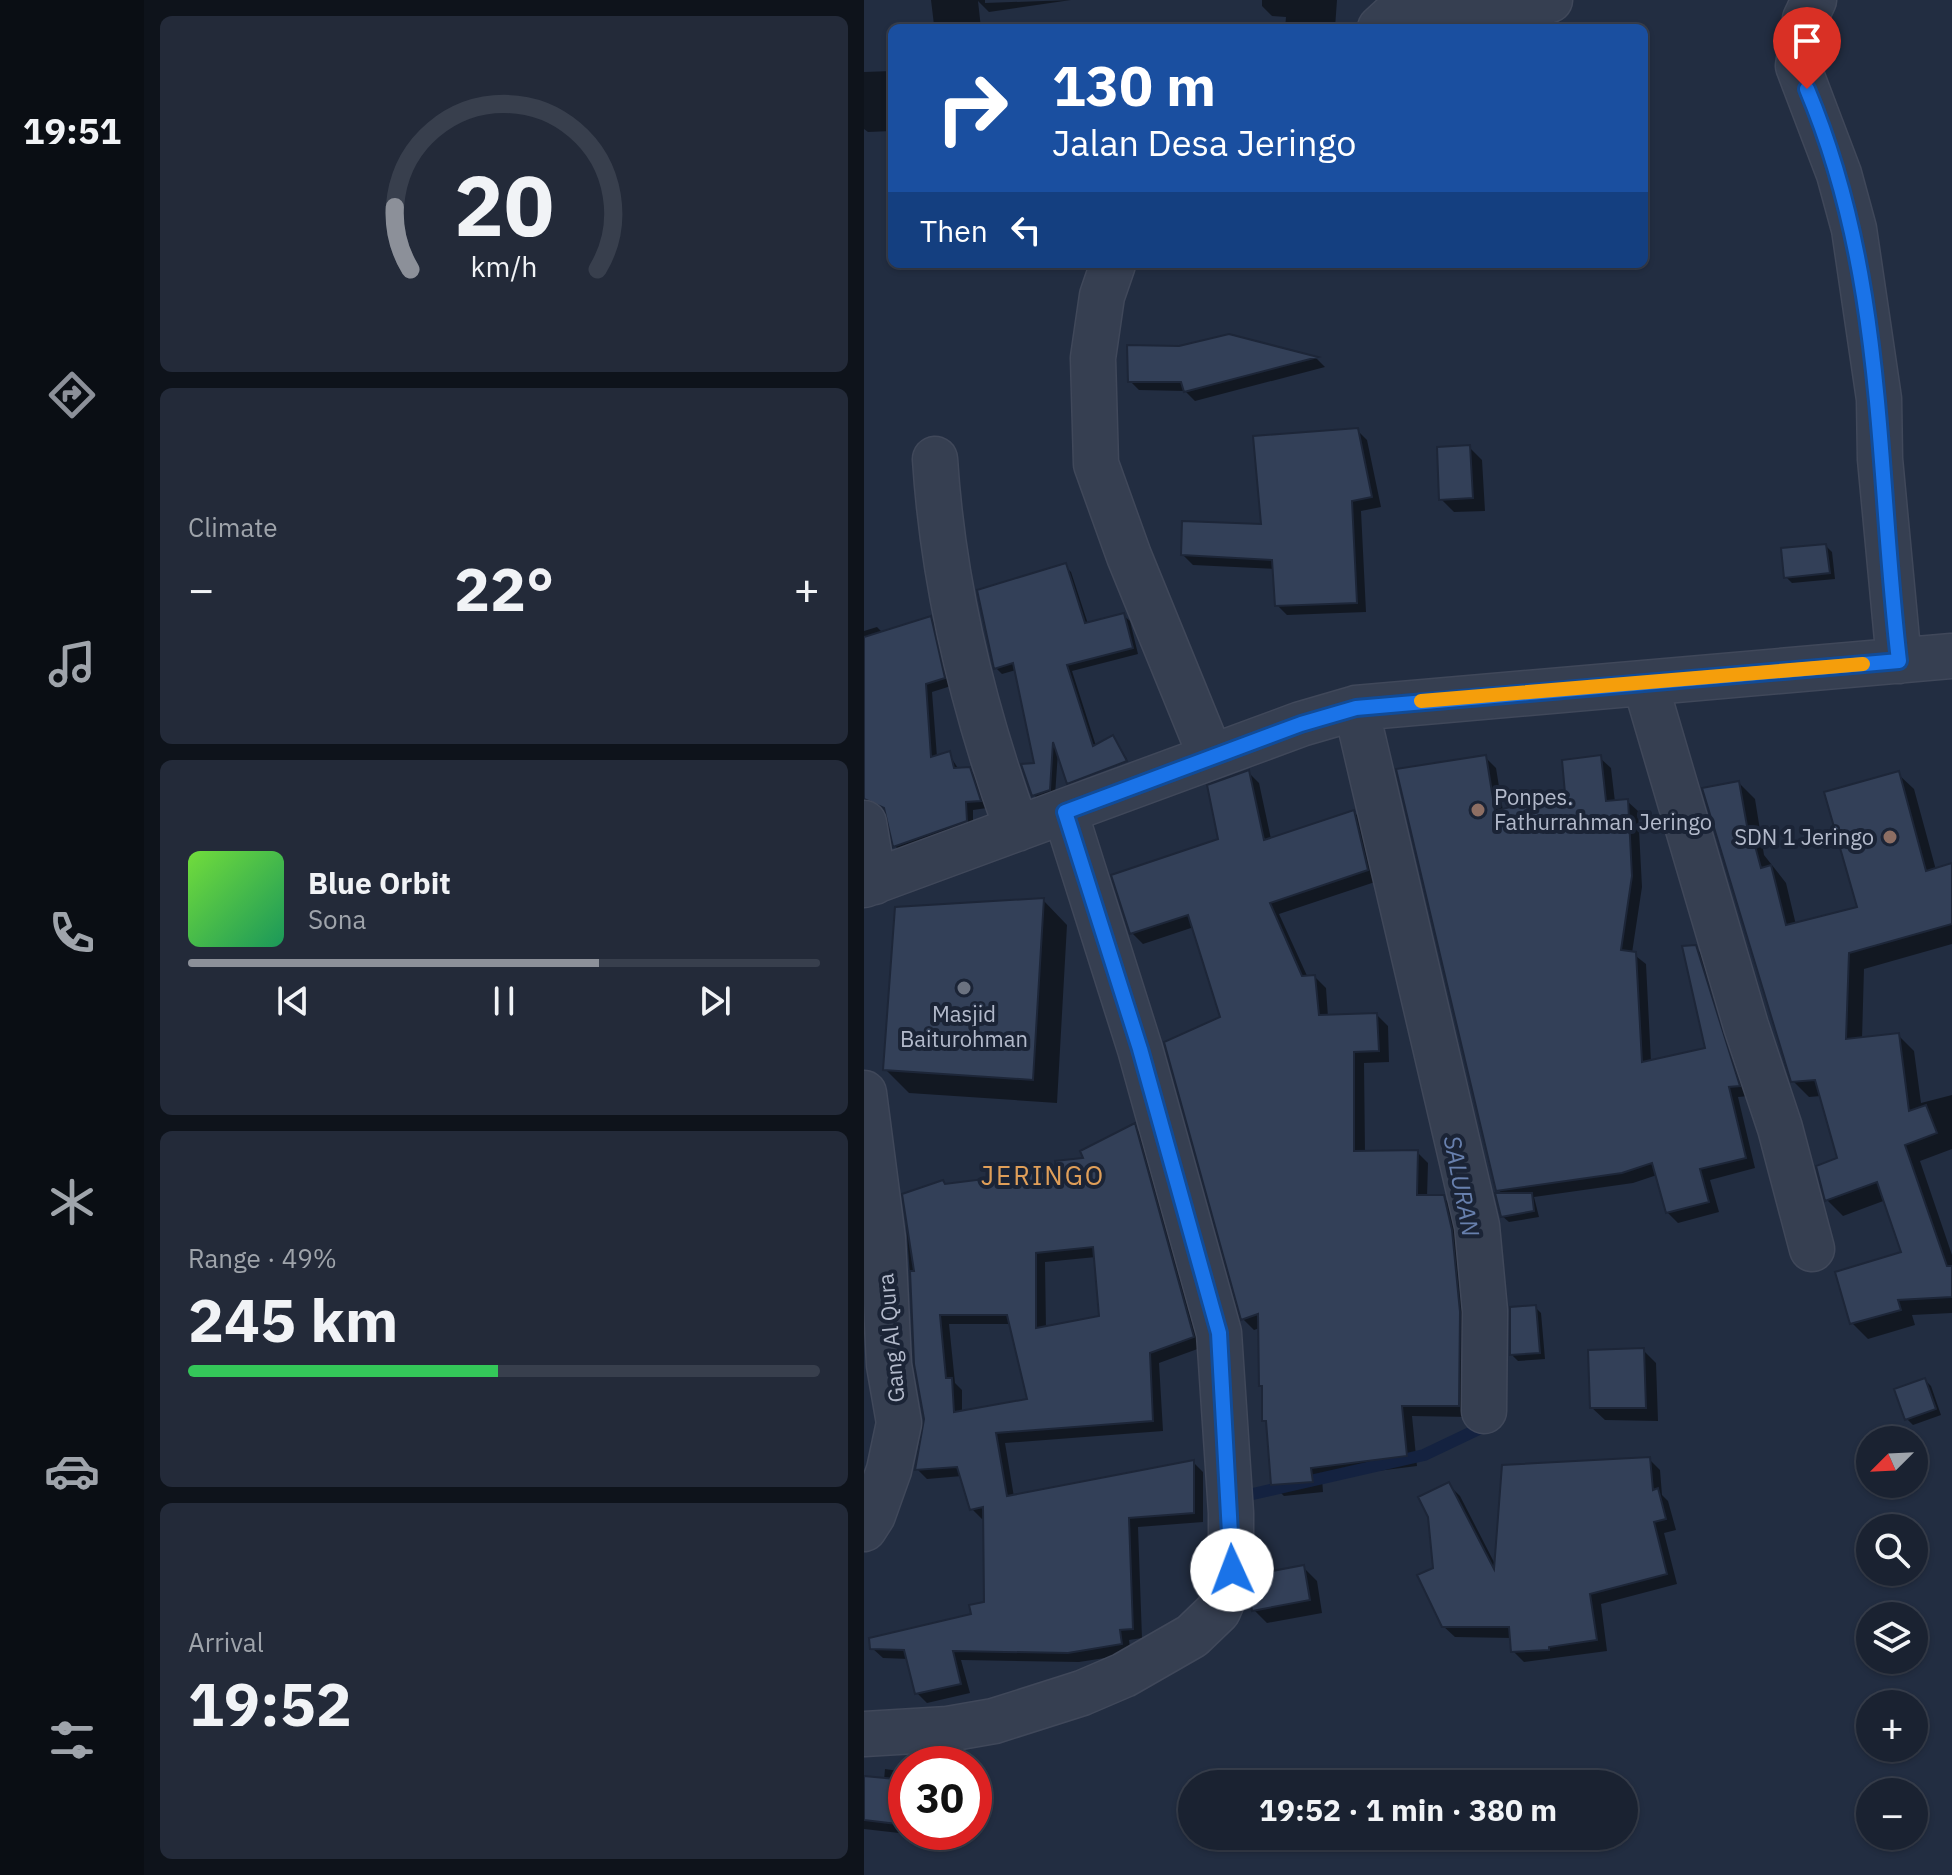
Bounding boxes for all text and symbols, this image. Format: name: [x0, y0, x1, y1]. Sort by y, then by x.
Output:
pin: [1773, 7, 1841, 89]
icon: arrive: [1785, 19, 1829, 63]
text: 130 m: [1052, 49, 1216, 121]
icon: right: [920, 56, 1024, 160]
text: 19:51: [23, 107, 121, 154]
text: Jalan Desa Jeringo: [1052, 119, 1356, 166]
text: 20: [454, 150, 554, 258]
icon: left: [1004, 208, 1048, 252]
text: Then: [920, 211, 988, 250]
text: km/h: [470, 248, 538, 285]
icon: directions: [44, 367, 100, 423]
text: Climate: [188, 510, 278, 544]
text: 22°: [454, 549, 554, 628]
text: −: [188, 560, 214, 617]
text: +: [794, 560, 820, 617]
icon: music: [44, 636, 100, 692]
place label: Ponpes. Fathurrahman Jeringo: [1494, 782, 1712, 836]
marker: Ponpes. Fathurrahman Jeringo: [1469, 801, 1487, 819]
place label: SDN 1 Jeringo: [1734, 822, 1874, 851]
marker: SDN 1 Jeringo: [1881, 828, 1899, 846]
text: Blue Orbit: [308, 863, 451, 902]
text: Sona: [308, 902, 366, 936]
icon: phone: [44, 905, 100, 961]
icon: previous: [271, 979, 315, 1023]
icon: pause: [482, 979, 526, 1023]
icon: next: [693, 979, 737, 1023]
marker: Masjid Baiturohman: [955, 979, 973, 997]
place label: Masjid Baiturohman: [900, 999, 1028, 1053]
water label: SALURAN: [1437, 1133, 1488, 1239]
district label: JERINGO: [981, 1158, 1105, 1192]
icon: climate: [44, 1174, 100, 1230]
text: Range · 49%: [188, 1241, 337, 1275]
street label: Gang Al Qura: [870, 1272, 911, 1404]
text: 245 km: [188, 1280, 398, 1359]
north arrow: [1856, 1426, 1928, 1498]
map controls: [1856, 1426, 1928, 1850]
icon: car: [44, 1443, 100, 1499]
button: search: [1856, 1514, 1928, 1586]
position arrow: [1190, 1528, 1274, 1612]
button: layers: [1856, 1602, 1928, 1674]
text: Arrival: [188, 1625, 264, 1659]
text: 19:52: [188, 1664, 352, 1743]
button: +: [1856, 1690, 1928, 1762]
icon: filters: [44, 1712, 100, 1768]
speed limit sign: 30: [888, 1746, 992, 1850]
button: −: [1856, 1778, 1928, 1850]
text: 19:52 · 1 min · 380 m: [1259, 1790, 1557, 1829]

